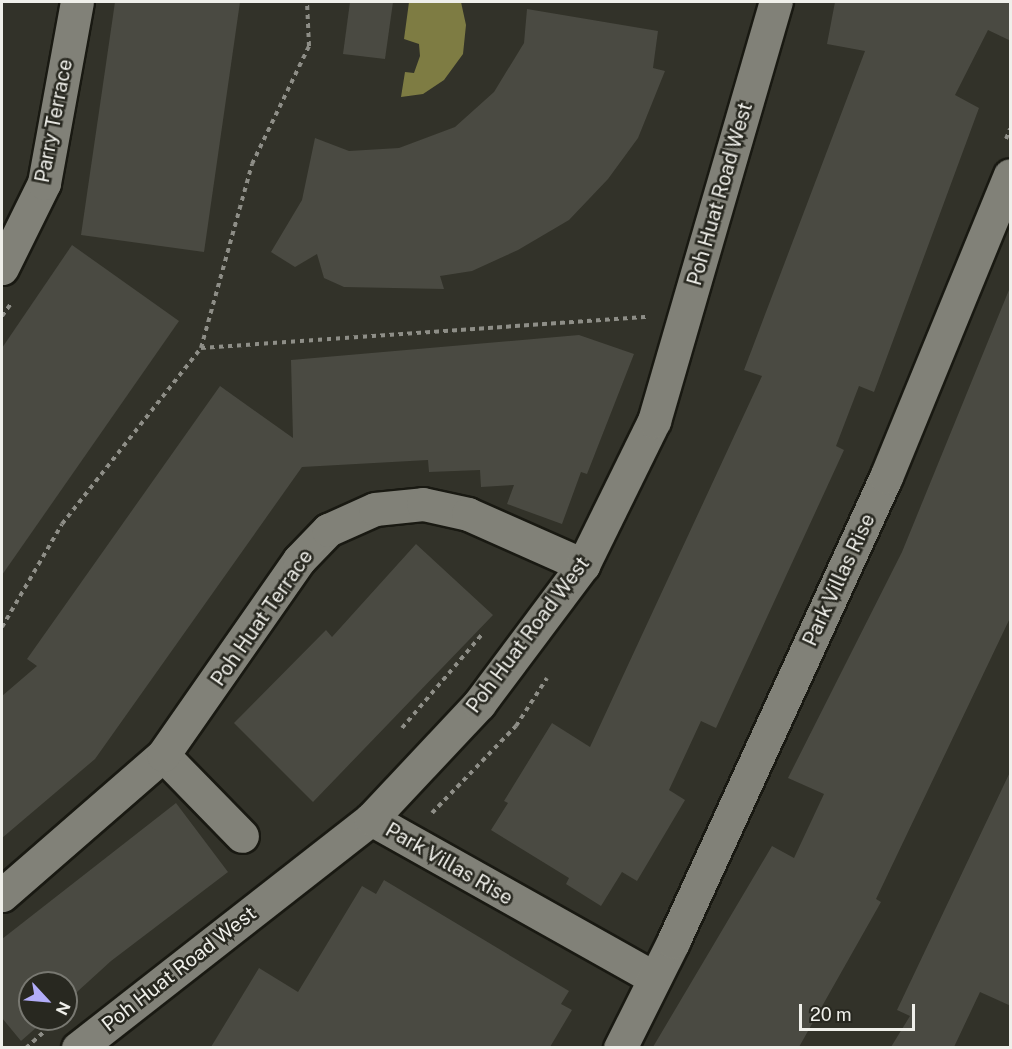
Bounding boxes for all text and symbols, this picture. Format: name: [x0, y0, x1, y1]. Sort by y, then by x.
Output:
street label: Parry Terrace: [30, 57, 78, 185]
street label: Poh Huat Road West: [682, 99, 758, 289]
street label: Park Villas Rise: [798, 510, 880, 650]
street label: Poh Huat Terrace: [206, 545, 318, 691]
street label: Poh Huat Road West: [461, 552, 595, 718]
street label: Park Villas Rise: [381, 818, 517, 910]
street label: Poh Huat Road West: [97, 901, 261, 1037]
north arrow: [18, 971, 78, 1031]
scale bar: [802, 992, 918, 1030]
text: N: [52, 998, 74, 1018]
text: 20 m: [810, 1004, 852, 1025]

